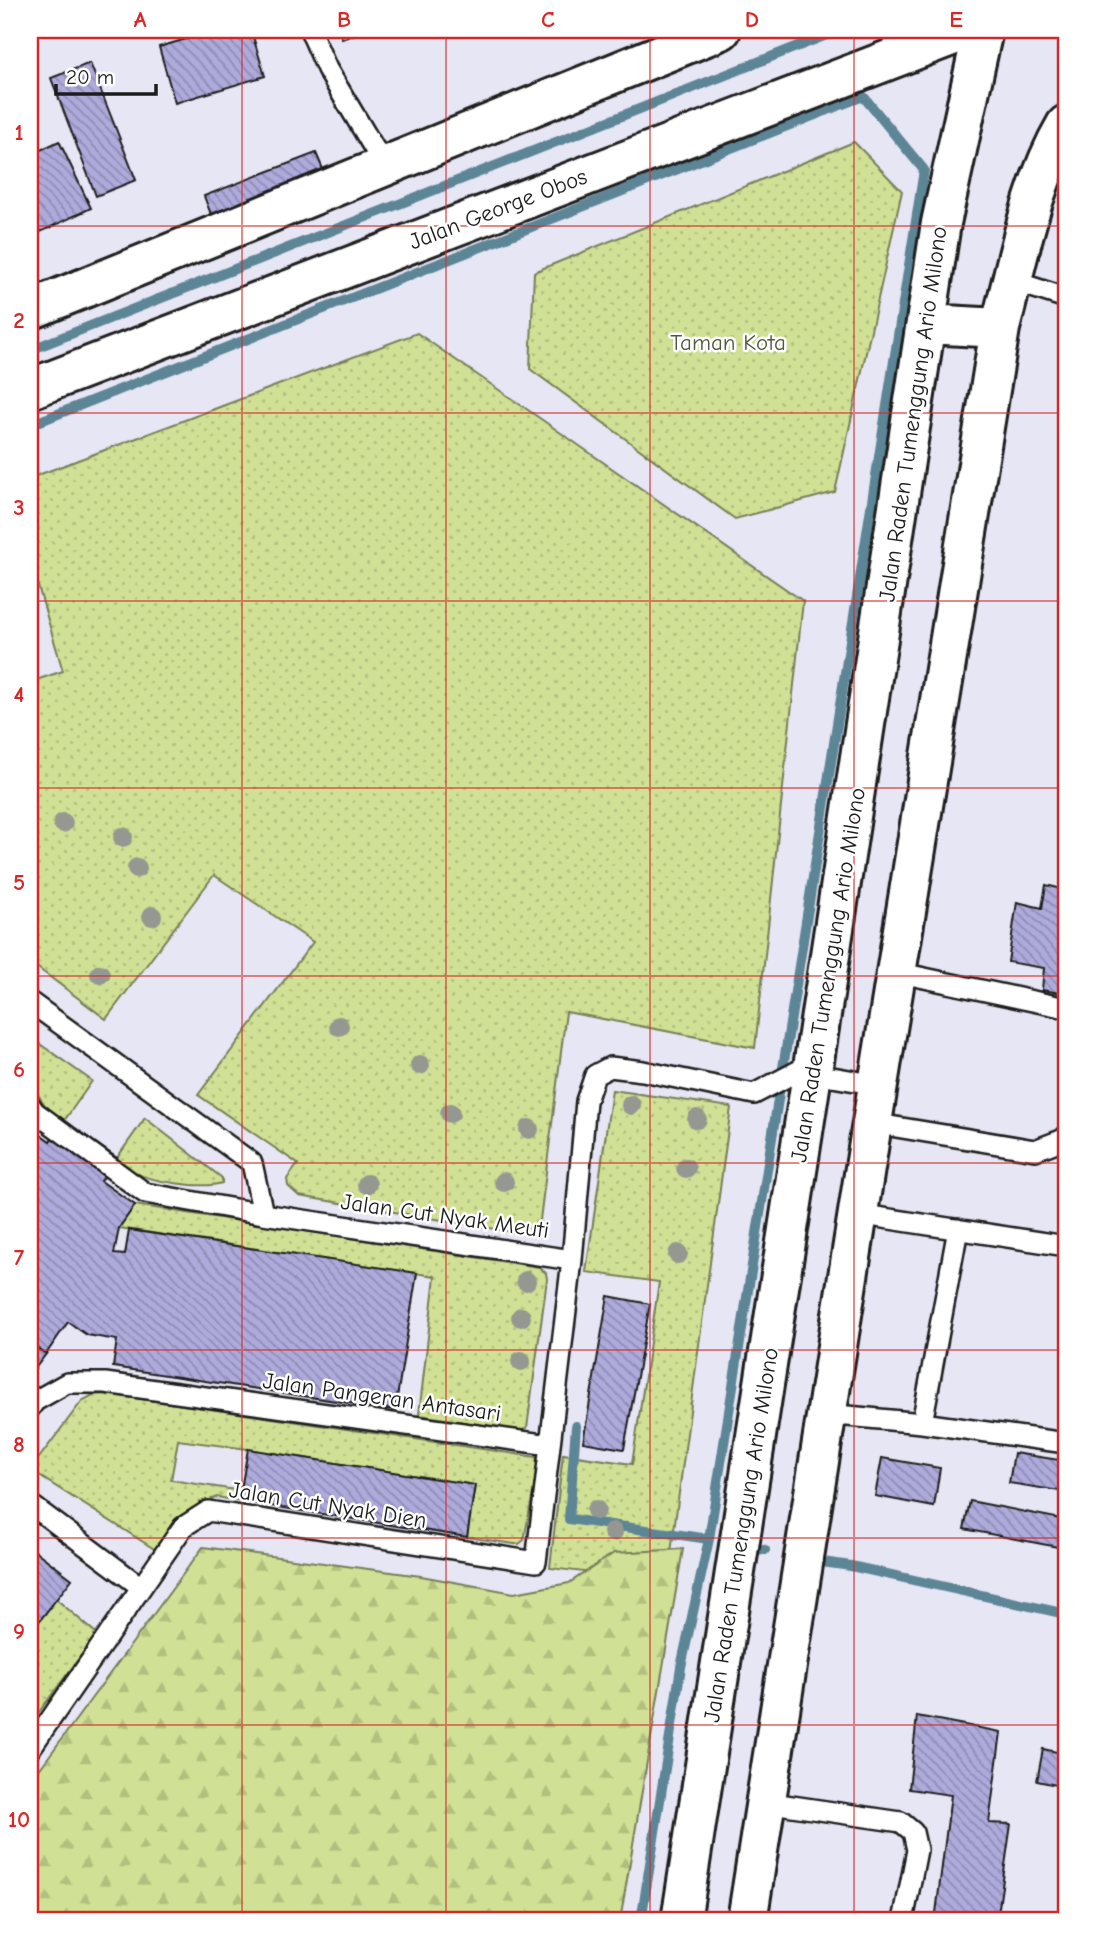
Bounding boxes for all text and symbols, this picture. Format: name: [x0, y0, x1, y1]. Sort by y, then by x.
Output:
text: A: [134, 6, 147, 33]
text: B: [337, 6, 351, 33]
text: C: [541, 6, 555, 33]
text: D: [745, 6, 759, 33]
text: E: [949, 6, 963, 33]
scale bar: [56, 52, 156, 96]
text: 20 m: [66, 65, 114, 89]
text: 1: [14, 119, 24, 146]
street label: Jalan George Obos: [405, 163, 591, 255]
street label: Jalan Raden Tumenggung Ario Milono: [873, 224, 953, 604]
text: 2: [13, 307, 25, 334]
park label: Taman Kota: [670, 329, 786, 356]
text: 3: [13, 494, 25, 521]
text: 4: [14, 681, 25, 708]
street label: Jalan Raden Tumenggung Ario Milono: [785, 786, 871, 1164]
text: 5: [13, 869, 25, 896]
text: 6: [13, 1056, 25, 1083]
street label: Jalan Cut Nyak Meuti: [339, 1188, 551, 1244]
text: 7: [14, 1244, 25, 1271]
street label: Jalan Raden Tumenggung Ario Milono: [698, 1346, 784, 1724]
street label: Jalan Pangeran Antasari: [261, 1367, 503, 1427]
text: 8: [13, 1431, 25, 1458]
street label: Jalan Cut Nyak Dien: [227, 1476, 429, 1534]
text: 9: [13, 1618, 25, 1645]
text: 10: [8, 1806, 30, 1833]

